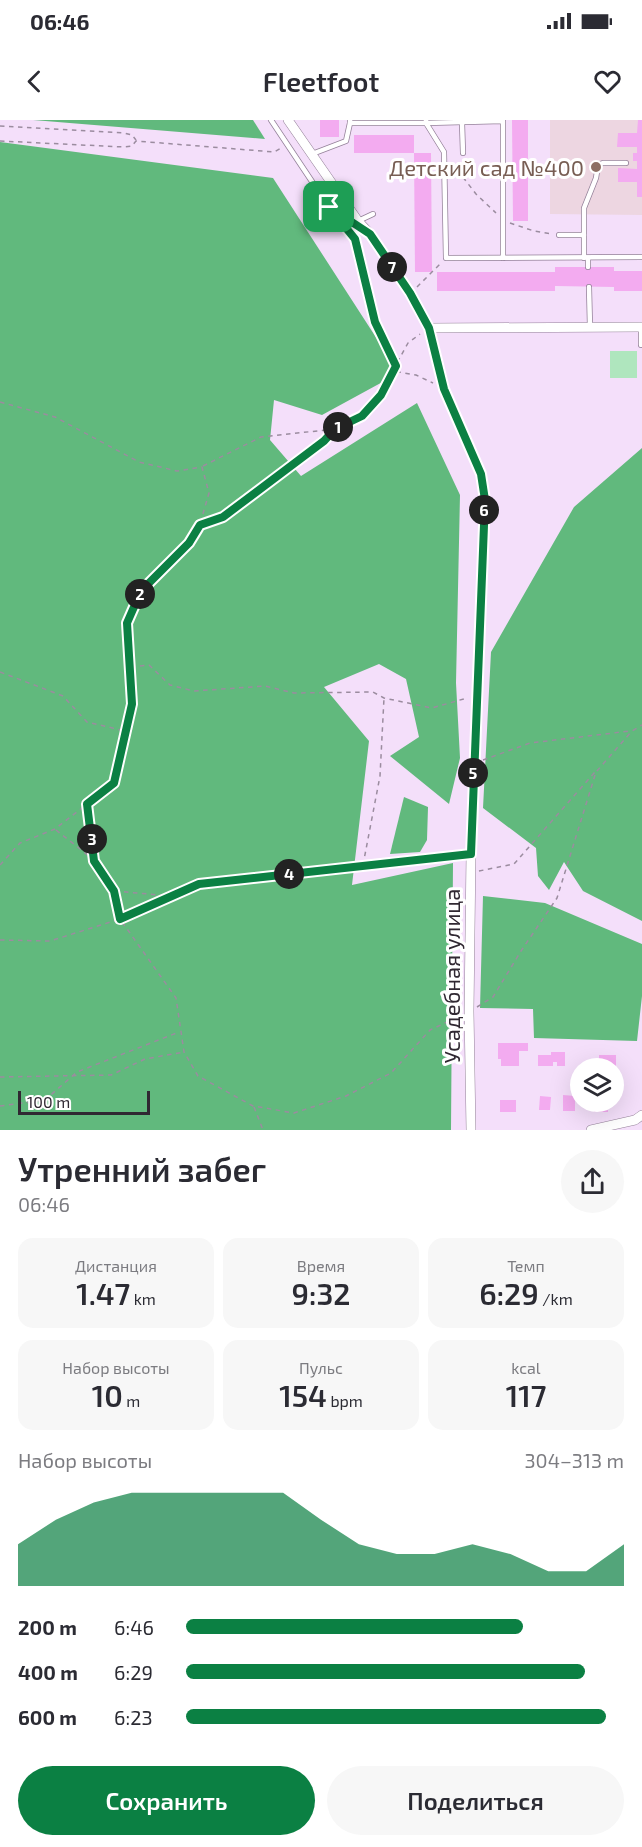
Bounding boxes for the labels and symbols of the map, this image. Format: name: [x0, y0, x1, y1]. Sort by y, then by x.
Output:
place label: Детский сад №400: [389, 154, 584, 180]
marker: Детский сад №400: [589, 160, 603, 174]
pin: [303, 181, 354, 232]
pin: 7: [377, 252, 407, 282]
pin: 1: [323, 412, 353, 442]
pin: 6: [469, 495, 499, 525]
pin: 2: [125, 579, 155, 609]
pin: 5: [458, 758, 488, 788]
pin: 3: [77, 824, 107, 854]
pin: 4: [274, 859, 304, 889]
street label: Усадебная улица: [438, 888, 465, 1064]
scale bar: [18, 1088, 150, 1115]

